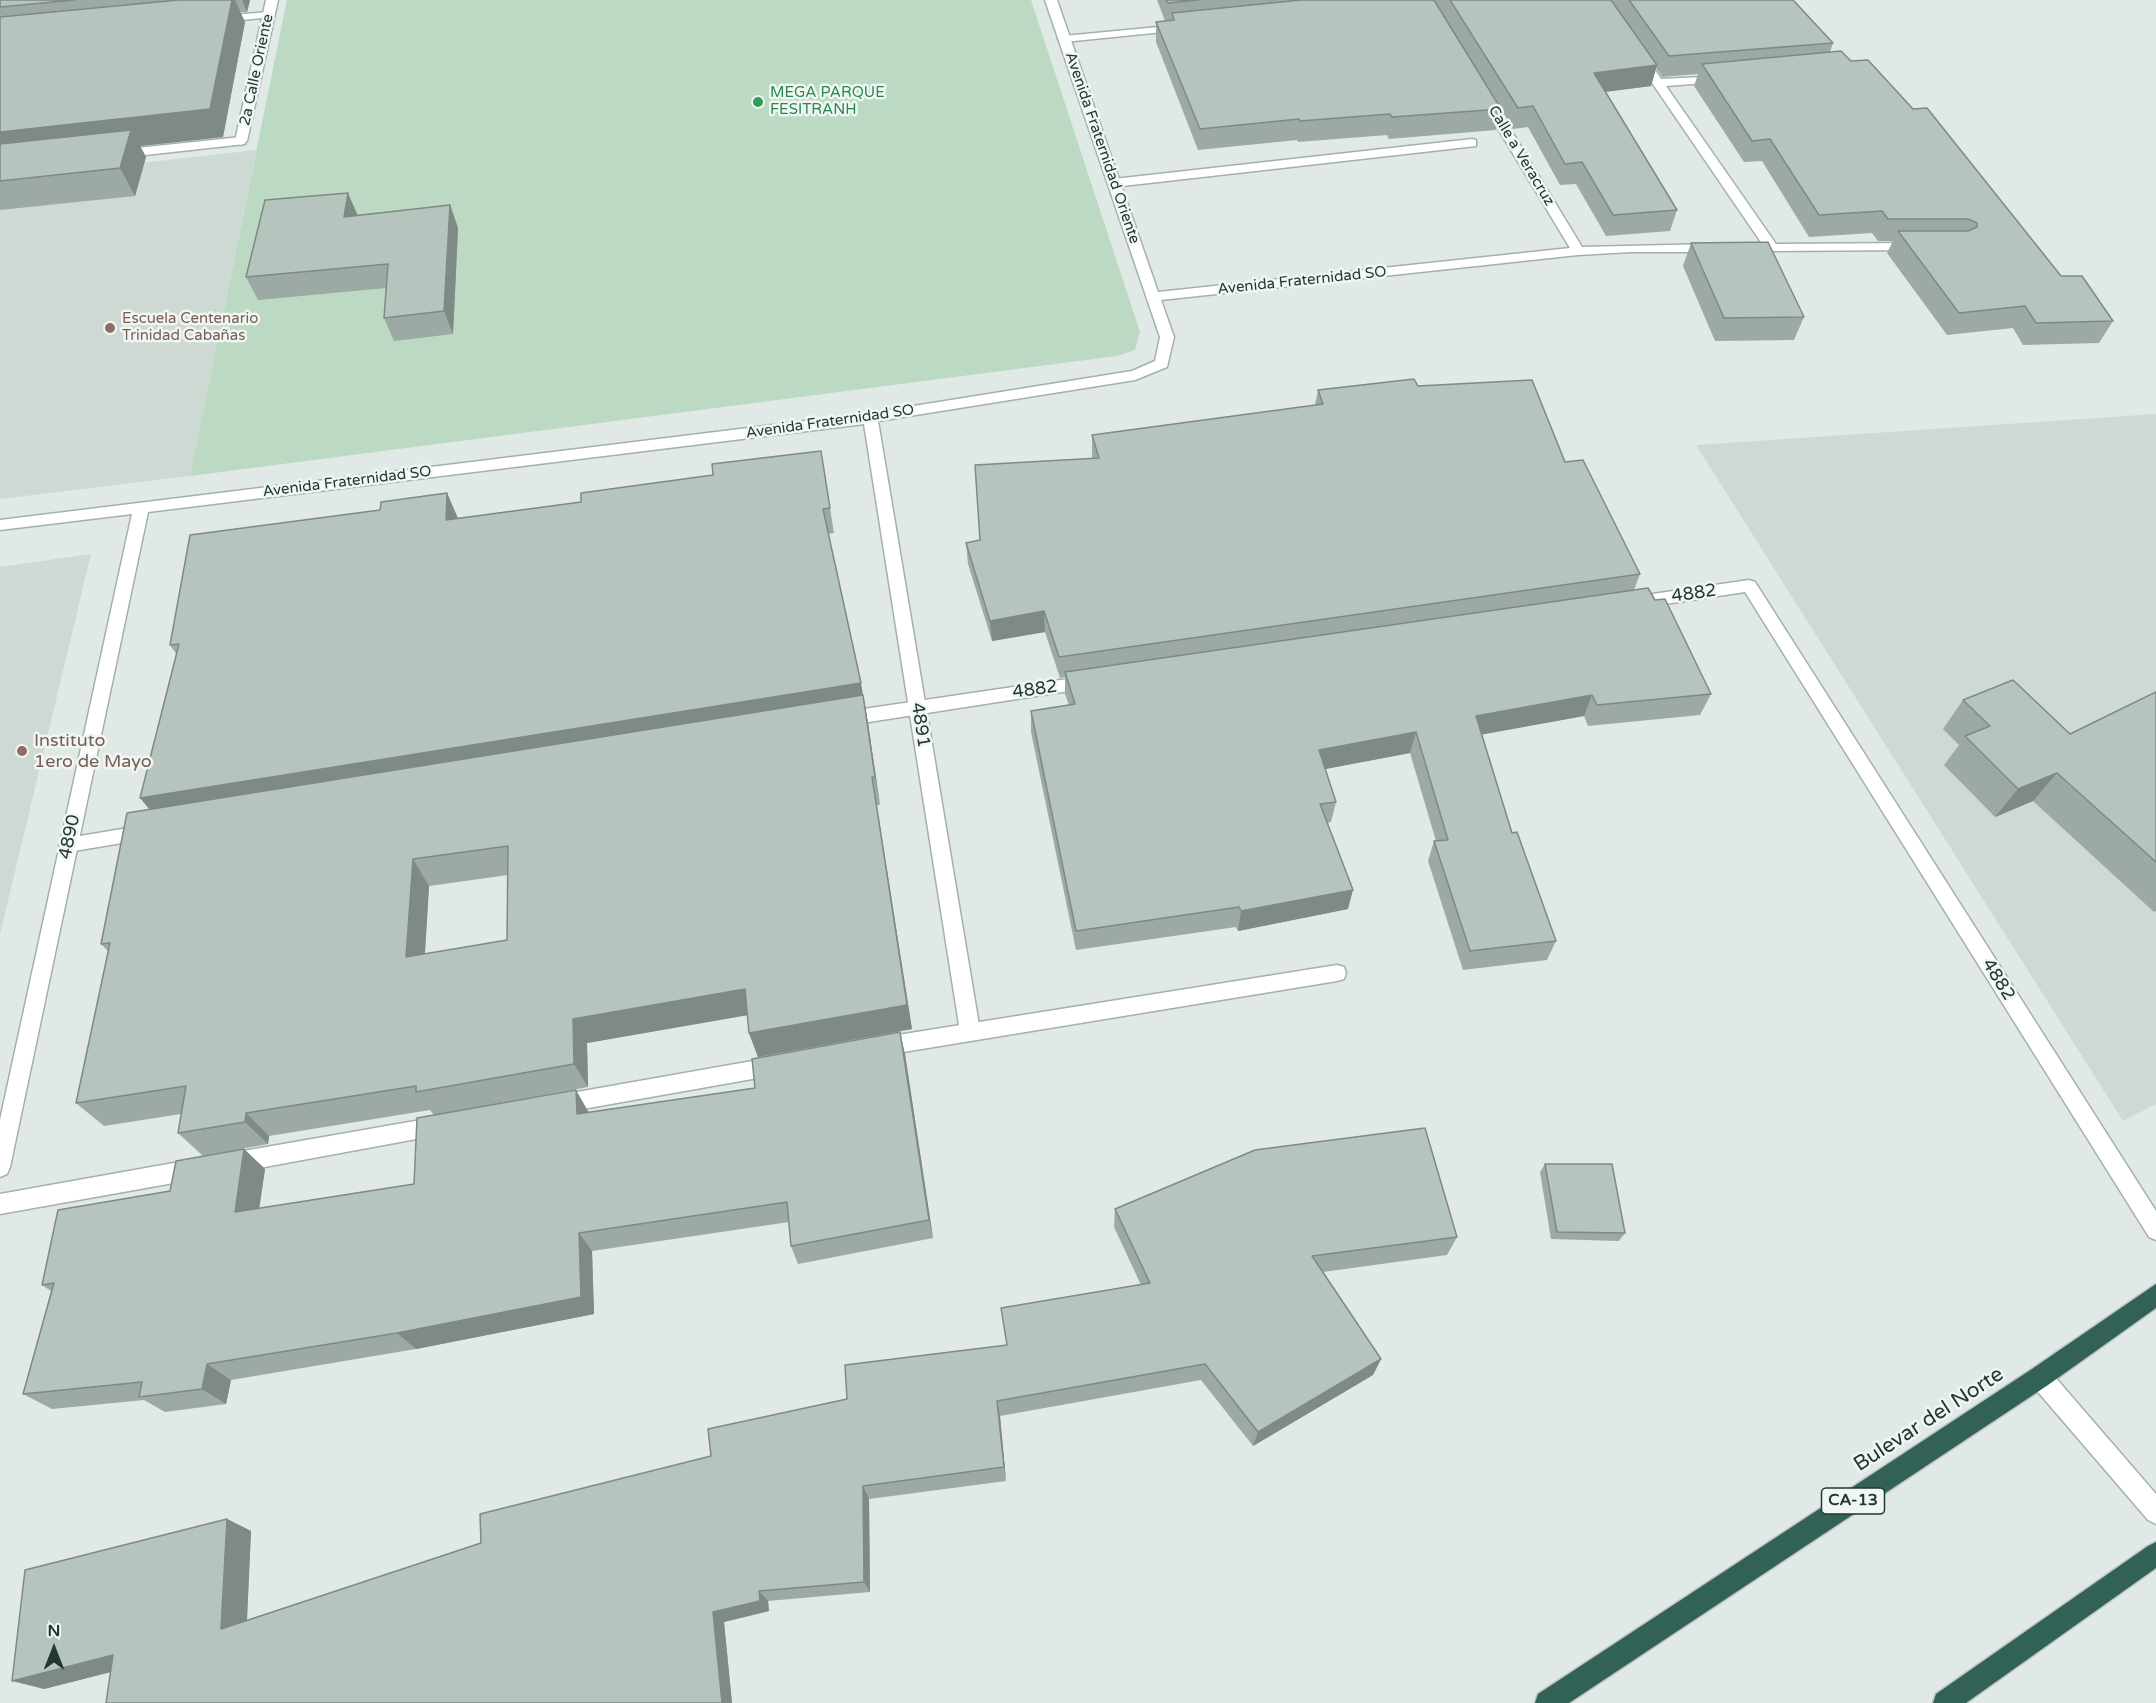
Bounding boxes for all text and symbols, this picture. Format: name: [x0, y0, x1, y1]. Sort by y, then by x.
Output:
street label: 2a Calle Oriente: [236, 13, 278, 127]
street label: Avenida Fraternidad Oriente: [1061, 50, 1143, 246]
place label: MEGA PARQUE FESITRANH: [770, 84, 885, 119]
marker: MEGA PARQUE FESITRANH: [751, 95, 765, 109]
street label: Calle a Veracruz: [1484, 103, 1558, 209]
street label: Avenida Fraternidad SO: [1217, 263, 1387, 299]
place label: Escuela Centenario Trinidad Cabañas: [122, 310, 258, 345]
marker: Escuela Centenario Trinidad Cabañas: [103, 321, 117, 335]
street label: Avenida Fraternidad SO: [745, 401, 915, 443]
street label: Avenida Fraternidad SO: [262, 463, 432, 501]
street label: 4882: [1670, 580, 1718, 608]
street label: 4882: [1011, 676, 1059, 704]
street label: 4891: [906, 701, 934, 749]
place label: Instituto 1ero de Mayo: [34, 730, 152, 772]
marker: Instituto 1ero de Mayo: [15, 744, 29, 758]
street label: 4890: [55, 813, 85, 861]
street label: 4882: [1977, 955, 2019, 1005]
street label: Bulevar del Norte: [1849, 1362, 2009, 1478]
road number: CA-13: [1822, 1488, 1884, 1514]
north arrow: [24, 1619, 84, 1679]
text: N: [48, 1621, 60, 1641]

